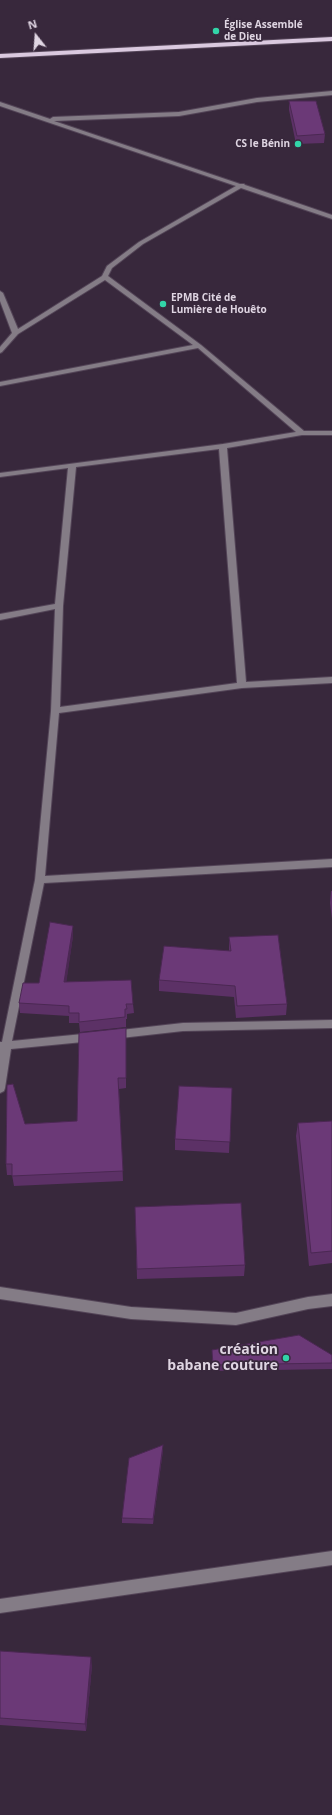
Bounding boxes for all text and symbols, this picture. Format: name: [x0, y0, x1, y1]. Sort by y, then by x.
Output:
north arrow: [16, 16, 56, 56]
text: N: [26, 16, 39, 33]
place label: Église Assemblé de Dieu: [224, 19, 303, 42]
marker: Église Assemblé de Dieu: [211, 26, 221, 36]
place label: CS le Bénin: [235, 138, 290, 150]
marker: CS le Bénin: [293, 139, 303, 149]
place label: EPMB Cité de Lumière de Houêto: [171, 292, 267, 316]
marker: EPMB Cité de Lumière de Houêto: [158, 299, 168, 309]
place label: création babane couture: [167, 1342, 278, 1374]
marker: création babane couture: [281, 1353, 291, 1363]

